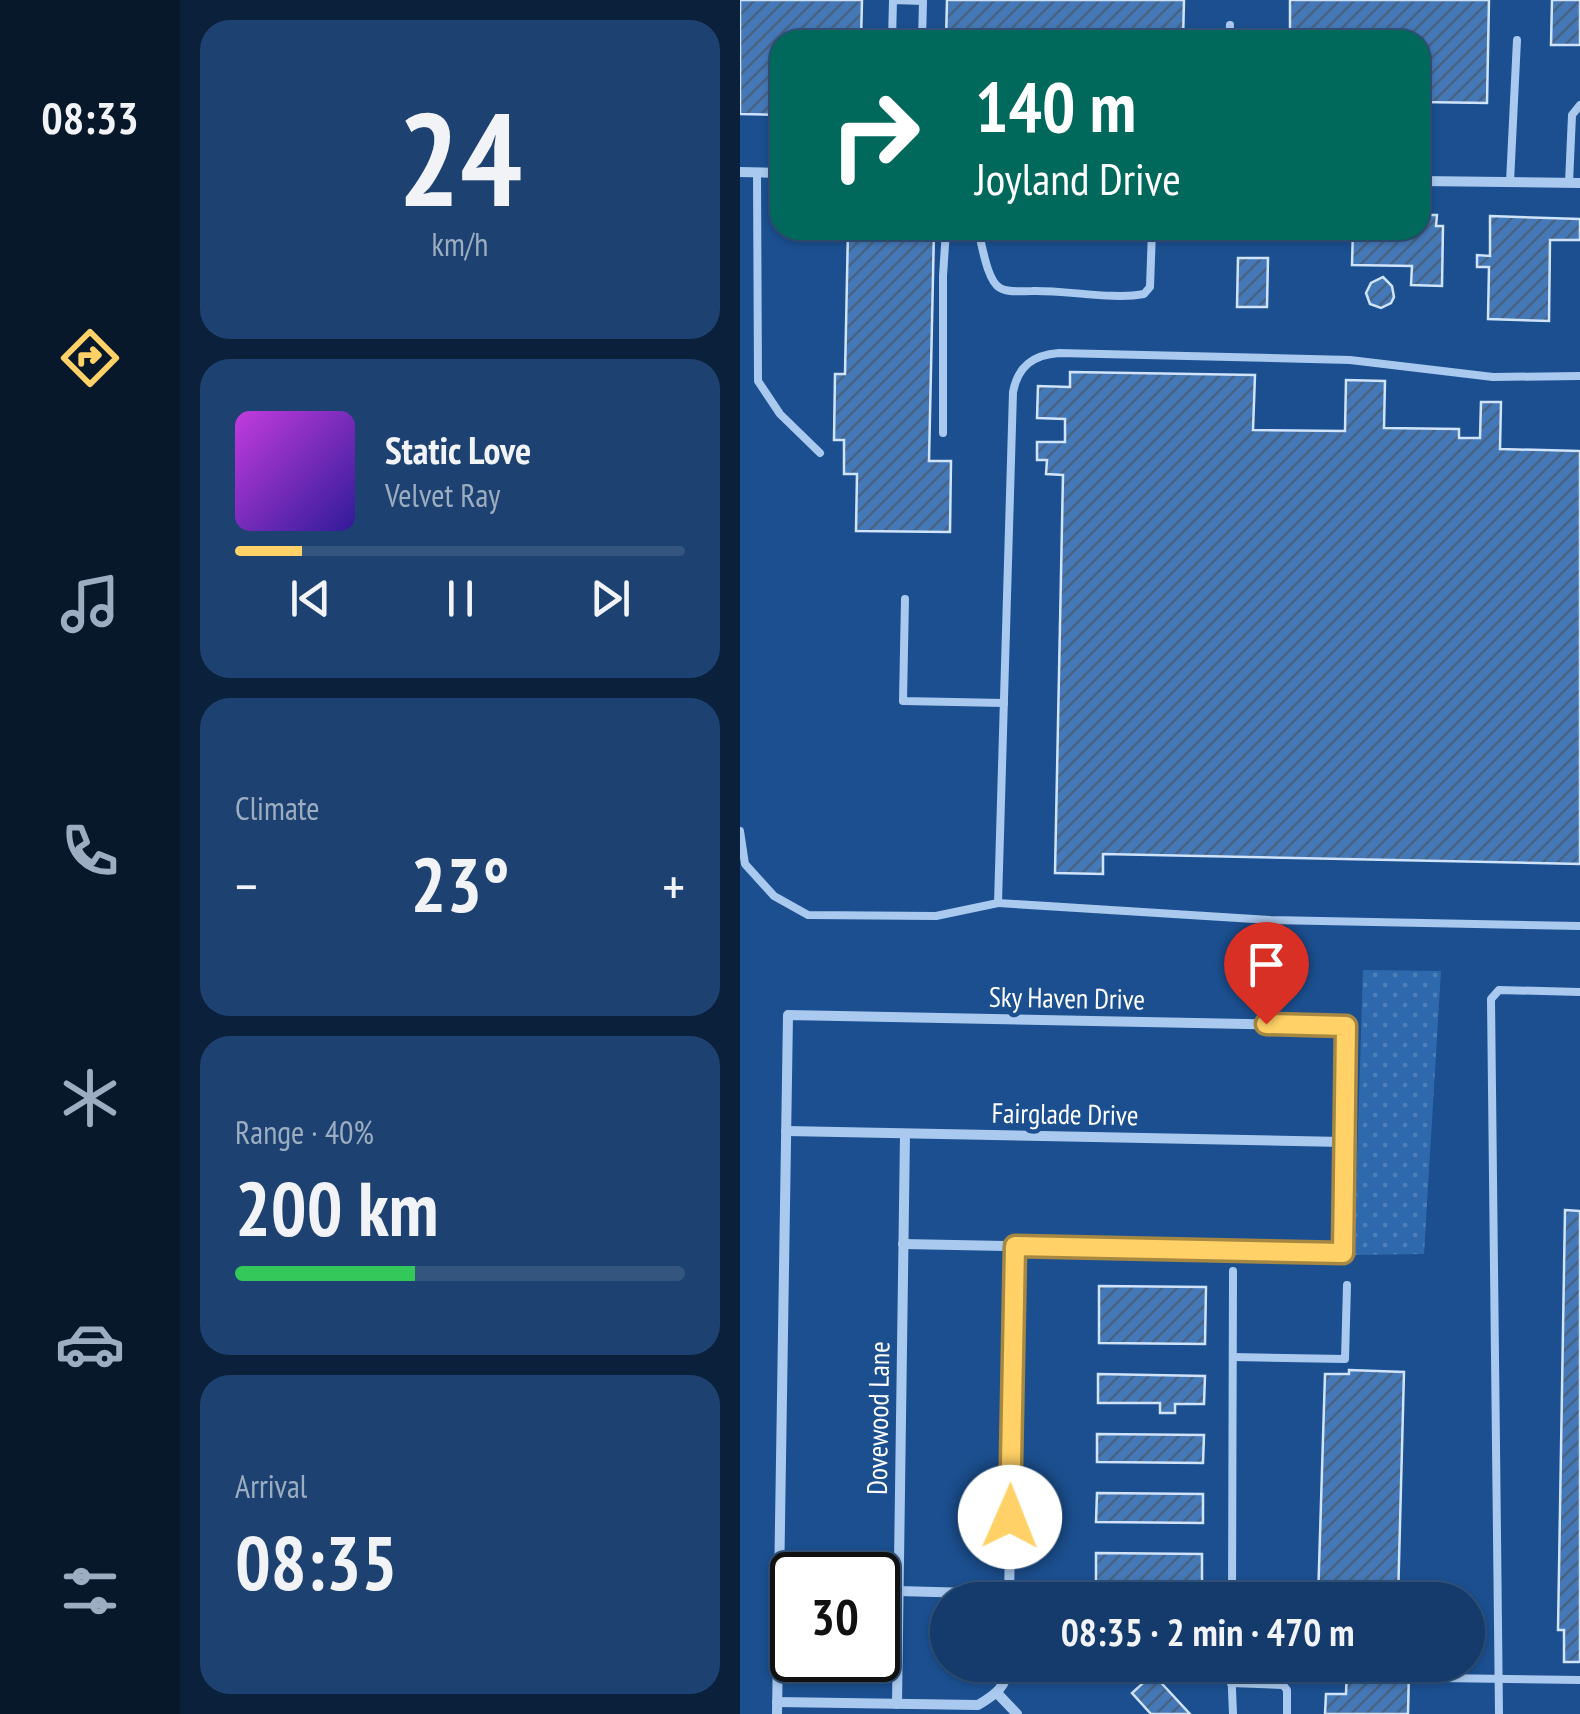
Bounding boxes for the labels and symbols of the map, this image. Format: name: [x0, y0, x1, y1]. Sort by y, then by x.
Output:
pin: [1224, 922, 1309, 1025]
street label: Sky Haven Drive: [989, 978, 1145, 1017]
street label: Fairglade Drive: [991, 1094, 1139, 1133]
street label: Dovewood Lane: [858, 1341, 897, 1495]
position arrow: [958, 1465, 1062, 1569]
speed limit sign: 30: [770, 1552, 900, 1682]

